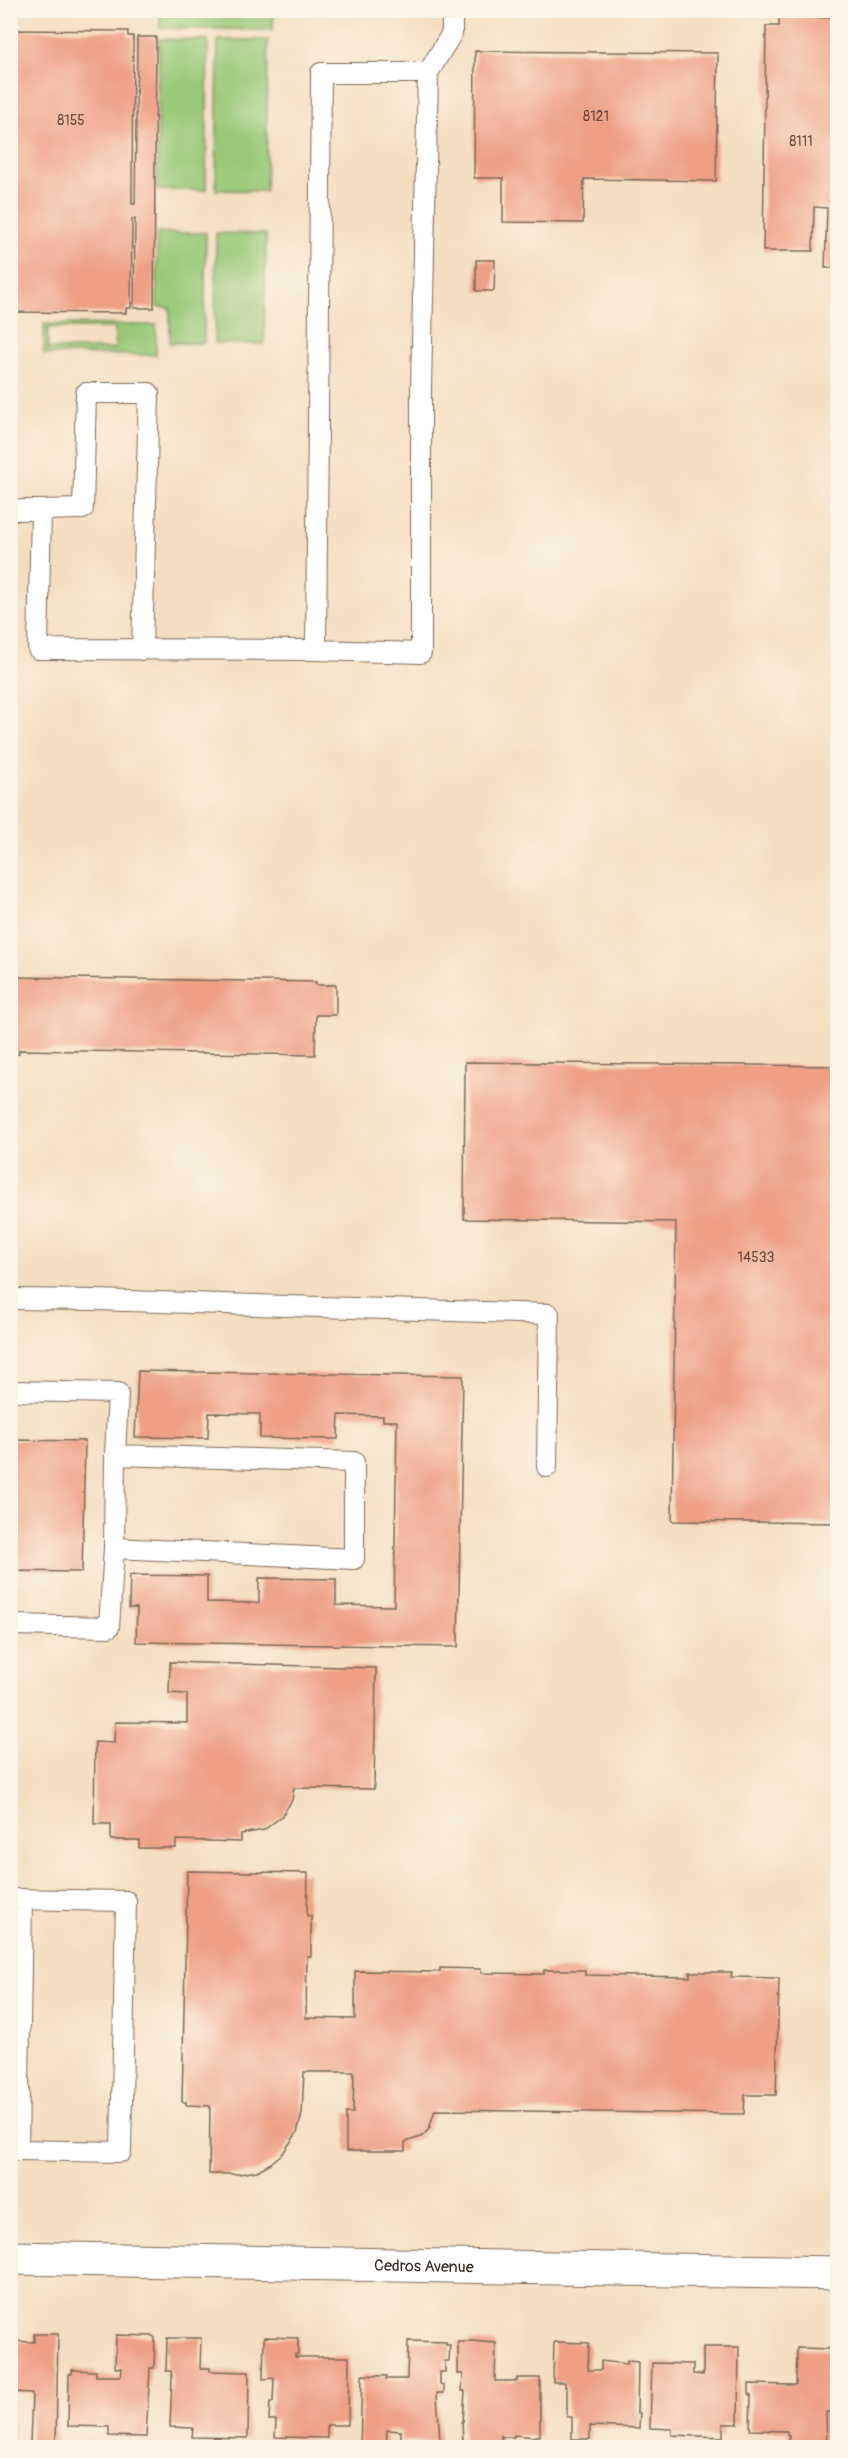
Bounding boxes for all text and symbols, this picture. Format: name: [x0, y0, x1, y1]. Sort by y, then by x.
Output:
house number: 8121: [583, 108, 609, 125]
house number: 8155: [57, 112, 85, 129]
house number: 8111: [789, 133, 813, 150]
house number: 14533: [738, 1249, 775, 1266]
street label: Cedros Avenue: [374, 2256, 474, 2277]

